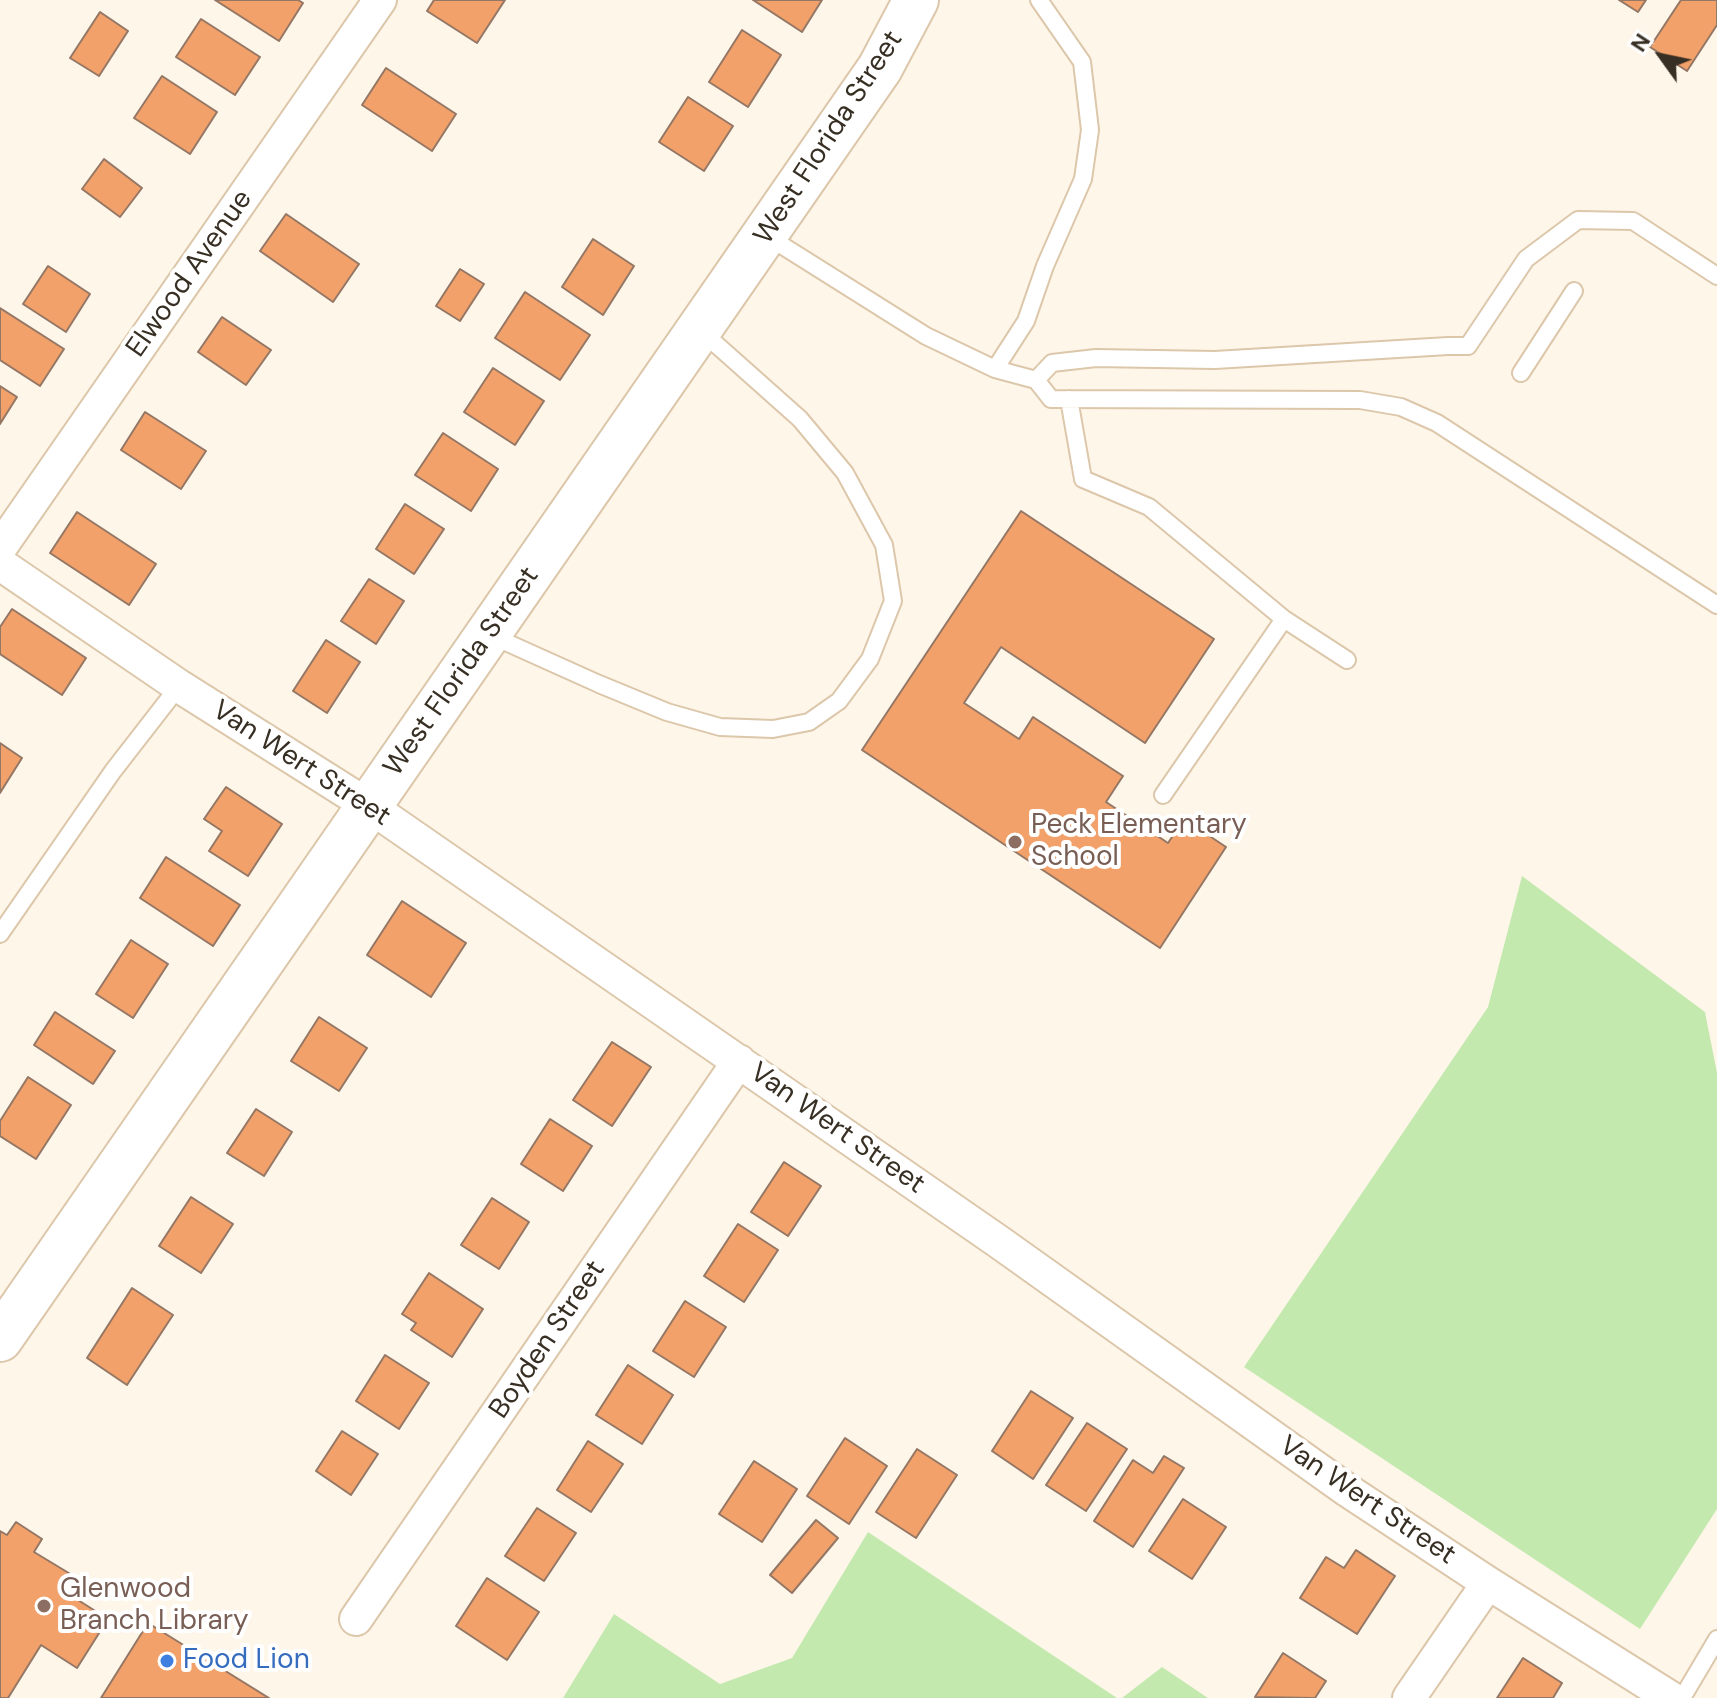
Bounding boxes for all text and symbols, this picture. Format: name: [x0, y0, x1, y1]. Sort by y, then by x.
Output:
north arrow: [1621, 16, 1701, 96]
street label: West Florida Street: [747, 25, 911, 251]
text: N: [1624, 28, 1657, 57]
street label: Elwood Avenue: [120, 184, 260, 364]
street label: West Florida Street: [377, 561, 547, 783]
street label: Van Wert Street: [206, 694, 396, 834]
place label: Peck Elementary School: [1031, 809, 1247, 875]
marker: Peck Elementary School: [1006, 833, 1024, 851]
street label: Van Wert Street: [743, 1056, 931, 1202]
street label: Boyden Street: [483, 1255, 613, 1425]
street label: Van Wert Street: [1272, 1430, 1462, 1572]
place label: Glenwood Branch Library: [60, 1573, 249, 1639]
marker: Glenwood Branch Library: [35, 1597, 53, 1615]
place label: Food Lion: [183, 1644, 310, 1678]
marker: Food Lion: [158, 1652, 176, 1670]

